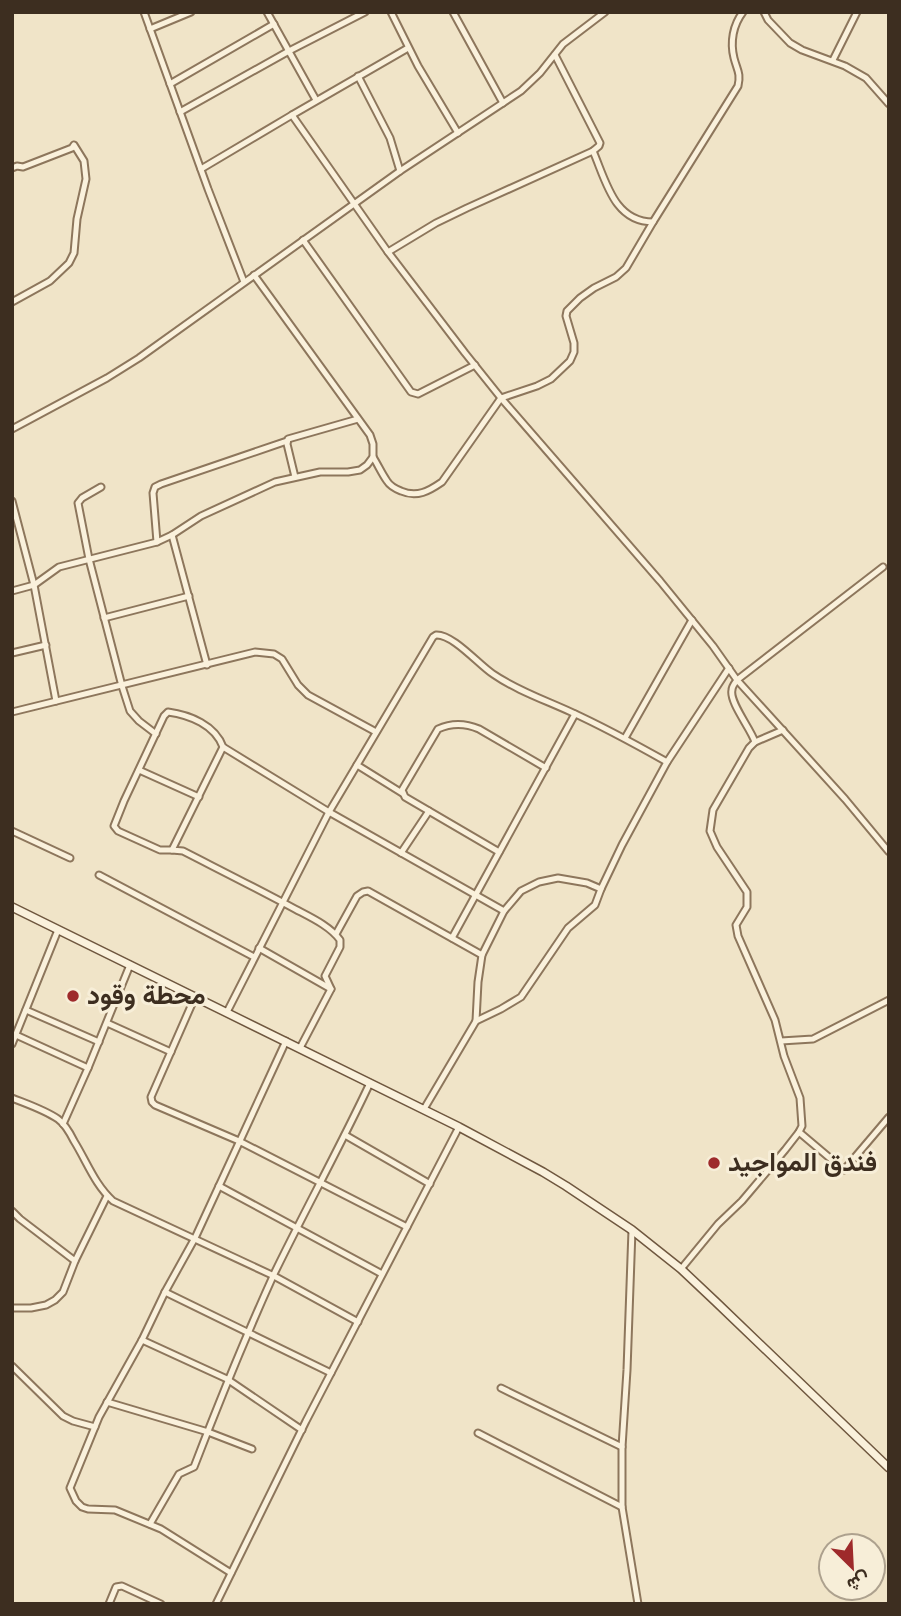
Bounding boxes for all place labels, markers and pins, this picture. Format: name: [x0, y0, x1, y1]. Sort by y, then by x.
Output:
place label: محطة وقود: [87, 976, 206, 1016]
marker: محطة وقود: [65, 988, 81, 1004]
place label: فندق المواجيد: [728, 1143, 877, 1183]
marker: فندق المواجيد: [706, 1155, 722, 1171]

